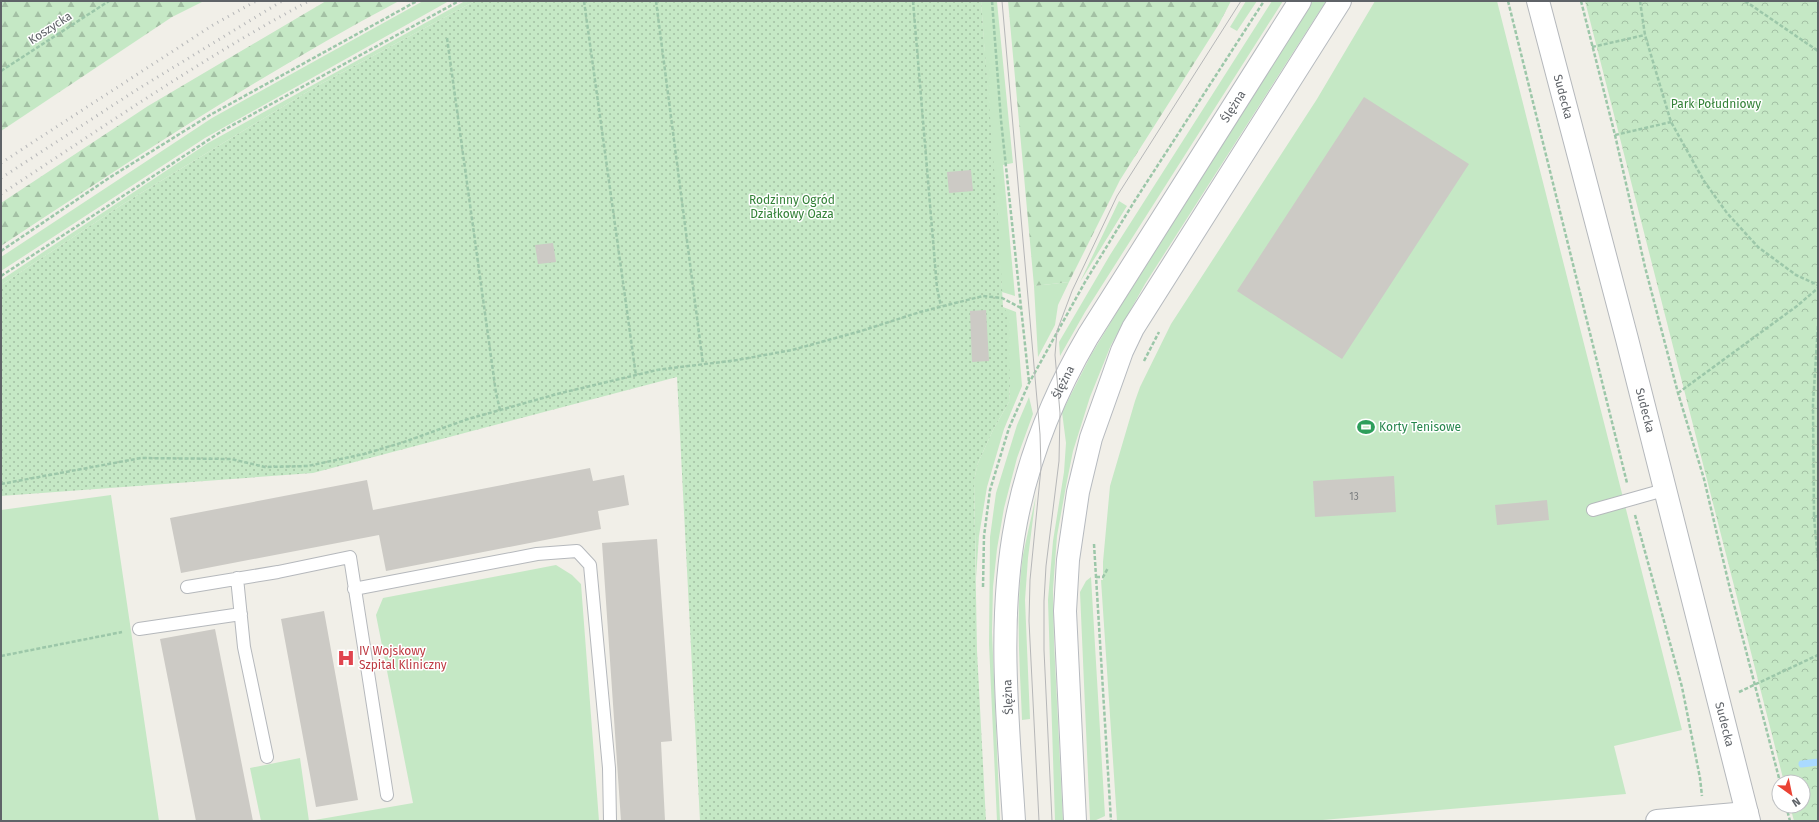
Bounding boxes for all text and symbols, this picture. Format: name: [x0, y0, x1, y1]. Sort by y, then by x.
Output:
street label: Koszycka: [26, 9, 74, 47]
street label: Sudecka: [1551, 73, 1576, 121]
street label: Ślężna: [1217, 88, 1249, 125]
park label: Park Południowy: [1671, 97, 1761, 111]
park label: Rodzinny Ogród Działkowy Oaza: [749, 193, 835, 221]
street label: Ślężna: [1048, 363, 1077, 401]
street label: Sudecka: [1633, 386, 1657, 434]
sports icon: Korty Tenisowe: [1356, 417, 1376, 437]
place label: Korty Tenisowe: [1379, 420, 1461, 434]
house number: 13: [1349, 491, 1359, 503]
place label: IV Wojskowy Szpital Kliniczny: [359, 644, 447, 672]
hospital icon: IV Wojskowy Szpital Kliniczny: [336, 648, 356, 668]
street label: Ślężna: [999, 679, 1016, 715]
street label: Sudecka: [1712, 701, 1737, 748]
north arrow: [1771, 774, 1811, 814]
text: N: [1790, 795, 1803, 809]

